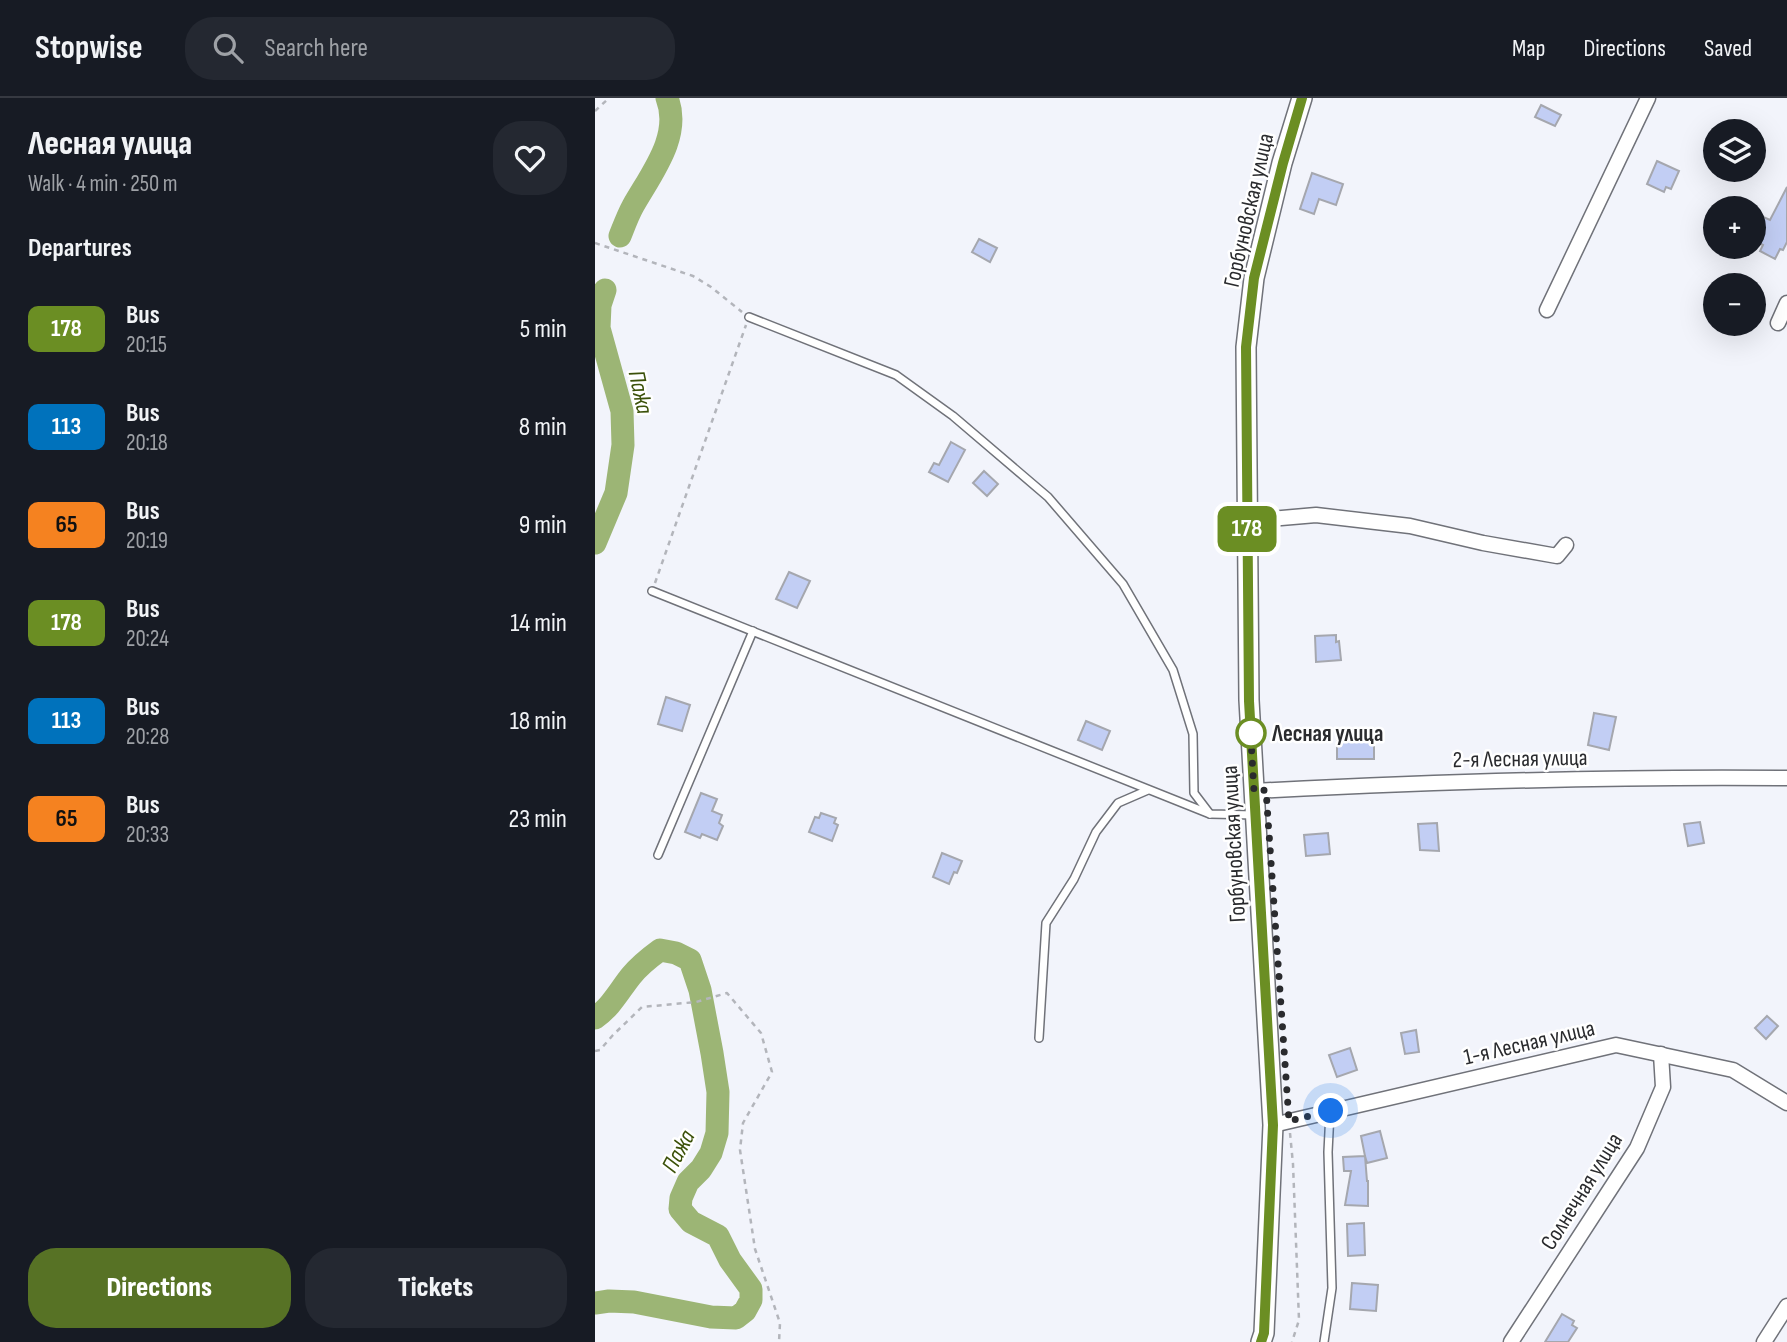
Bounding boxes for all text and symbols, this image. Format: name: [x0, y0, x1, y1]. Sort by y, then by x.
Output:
search box: [185, 17, 675, 80]
text: Stopwise: [35, 28, 143, 68]
icon: search: [209, 29, 247, 67]
text: Search here: [265, 33, 368, 64]
text: Map: [1512, 34, 1545, 63]
text: Directions: [1583, 34, 1666, 63]
text: Saved: [1704, 34, 1752, 63]
map controls: [1703, 119, 1766, 336]
button: layers: [1703, 119, 1766, 182]
button: heart: [493, 121, 567, 195]
text: Лесная улица: [28, 124, 192, 164]
street label: Горбуновская улица: [1218, 131, 1280, 290]
text: Walk · 4 min · 250 m: [28, 170, 178, 198]
button: +: [1703, 196, 1766, 259]
text: Departures: [28, 233, 132, 264]
button: −: [1703, 273, 1766, 336]
text: Bus: [126, 300, 160, 331]
text: 178: [51, 314, 82, 343]
text: 5 min: [520, 314, 567, 345]
text: 20:15: [126, 331, 167, 359]
water label: Пажа: [622, 368, 659, 417]
text: Bus: [126, 398, 160, 429]
text: 113: [52, 412, 81, 441]
text: 8 min: [519, 412, 567, 443]
text: 20:18: [126, 429, 168, 457]
text: Bus: [126, 496, 160, 527]
line badge: 178: [1207, 506, 1287, 552]
text: 65: [56, 510, 77, 539]
text: 9 min: [519, 510, 567, 541]
text: 178: [1232, 514, 1262, 543]
text: 20:19: [126, 527, 168, 555]
text: Bus: [126, 594, 160, 625]
text: 178: [51, 608, 82, 637]
text: 14 min: [510, 608, 567, 639]
text: 20:24: [126, 625, 169, 653]
text: Bus: [126, 692, 160, 723]
text: 113: [52, 706, 81, 735]
text: 18 min: [510, 706, 567, 737]
marker: Лесная улица: [1236, 718, 1266, 748]
place label: Лесная улица: [1271, 720, 1383, 748]
text: 20:28: [126, 723, 169, 751]
street label: 2-я Лесная улица: [1452, 744, 1588, 774]
street label: Горбуновская улица: [1216, 765, 1252, 923]
text: Bus: [126, 790, 160, 821]
text: 65: [56, 804, 77, 833]
text: 23 min: [509, 804, 567, 835]
text: 20:33: [126, 821, 169, 849]
street label: 1-я Лесная улица: [1461, 1014, 1597, 1072]
your location: [1313, 1093, 1348, 1128]
water label: Пажа: [655, 1125, 702, 1177]
street label: Солнечная улица: [1535, 1128, 1629, 1255]
button: Directions: [28, 1248, 291, 1328]
button: Tickets: [305, 1248, 567, 1328]

